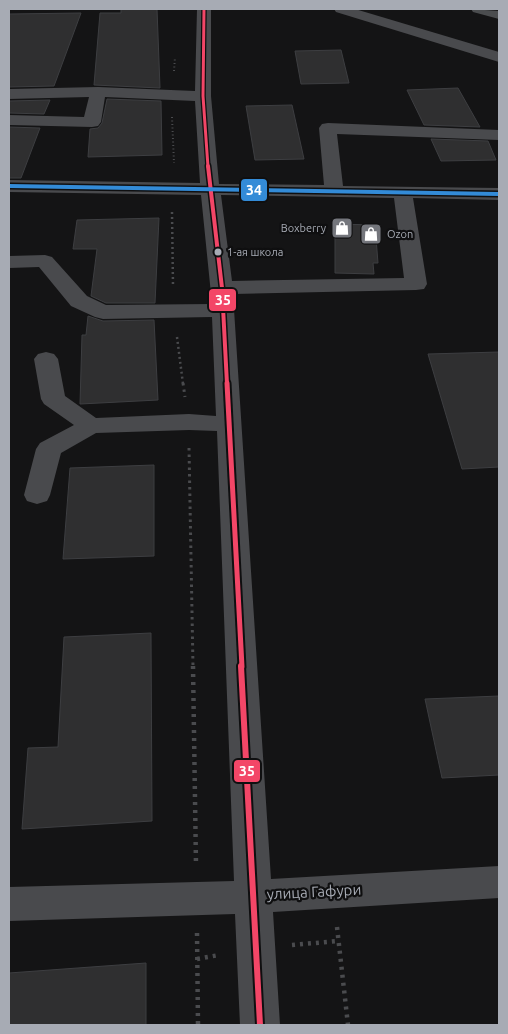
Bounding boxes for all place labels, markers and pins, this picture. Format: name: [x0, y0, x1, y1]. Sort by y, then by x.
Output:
shop icon: Boxberry: [330, 216, 354, 240]
place label: Boxberry: [281, 222, 327, 234]
shop icon: Ozon: [359, 222, 383, 246]
place label: Ozon: [387, 228, 413, 240]
place label: 1-ая школа: [227, 246, 283, 258]
marker: 1-ая школа: [213, 247, 223, 257]

